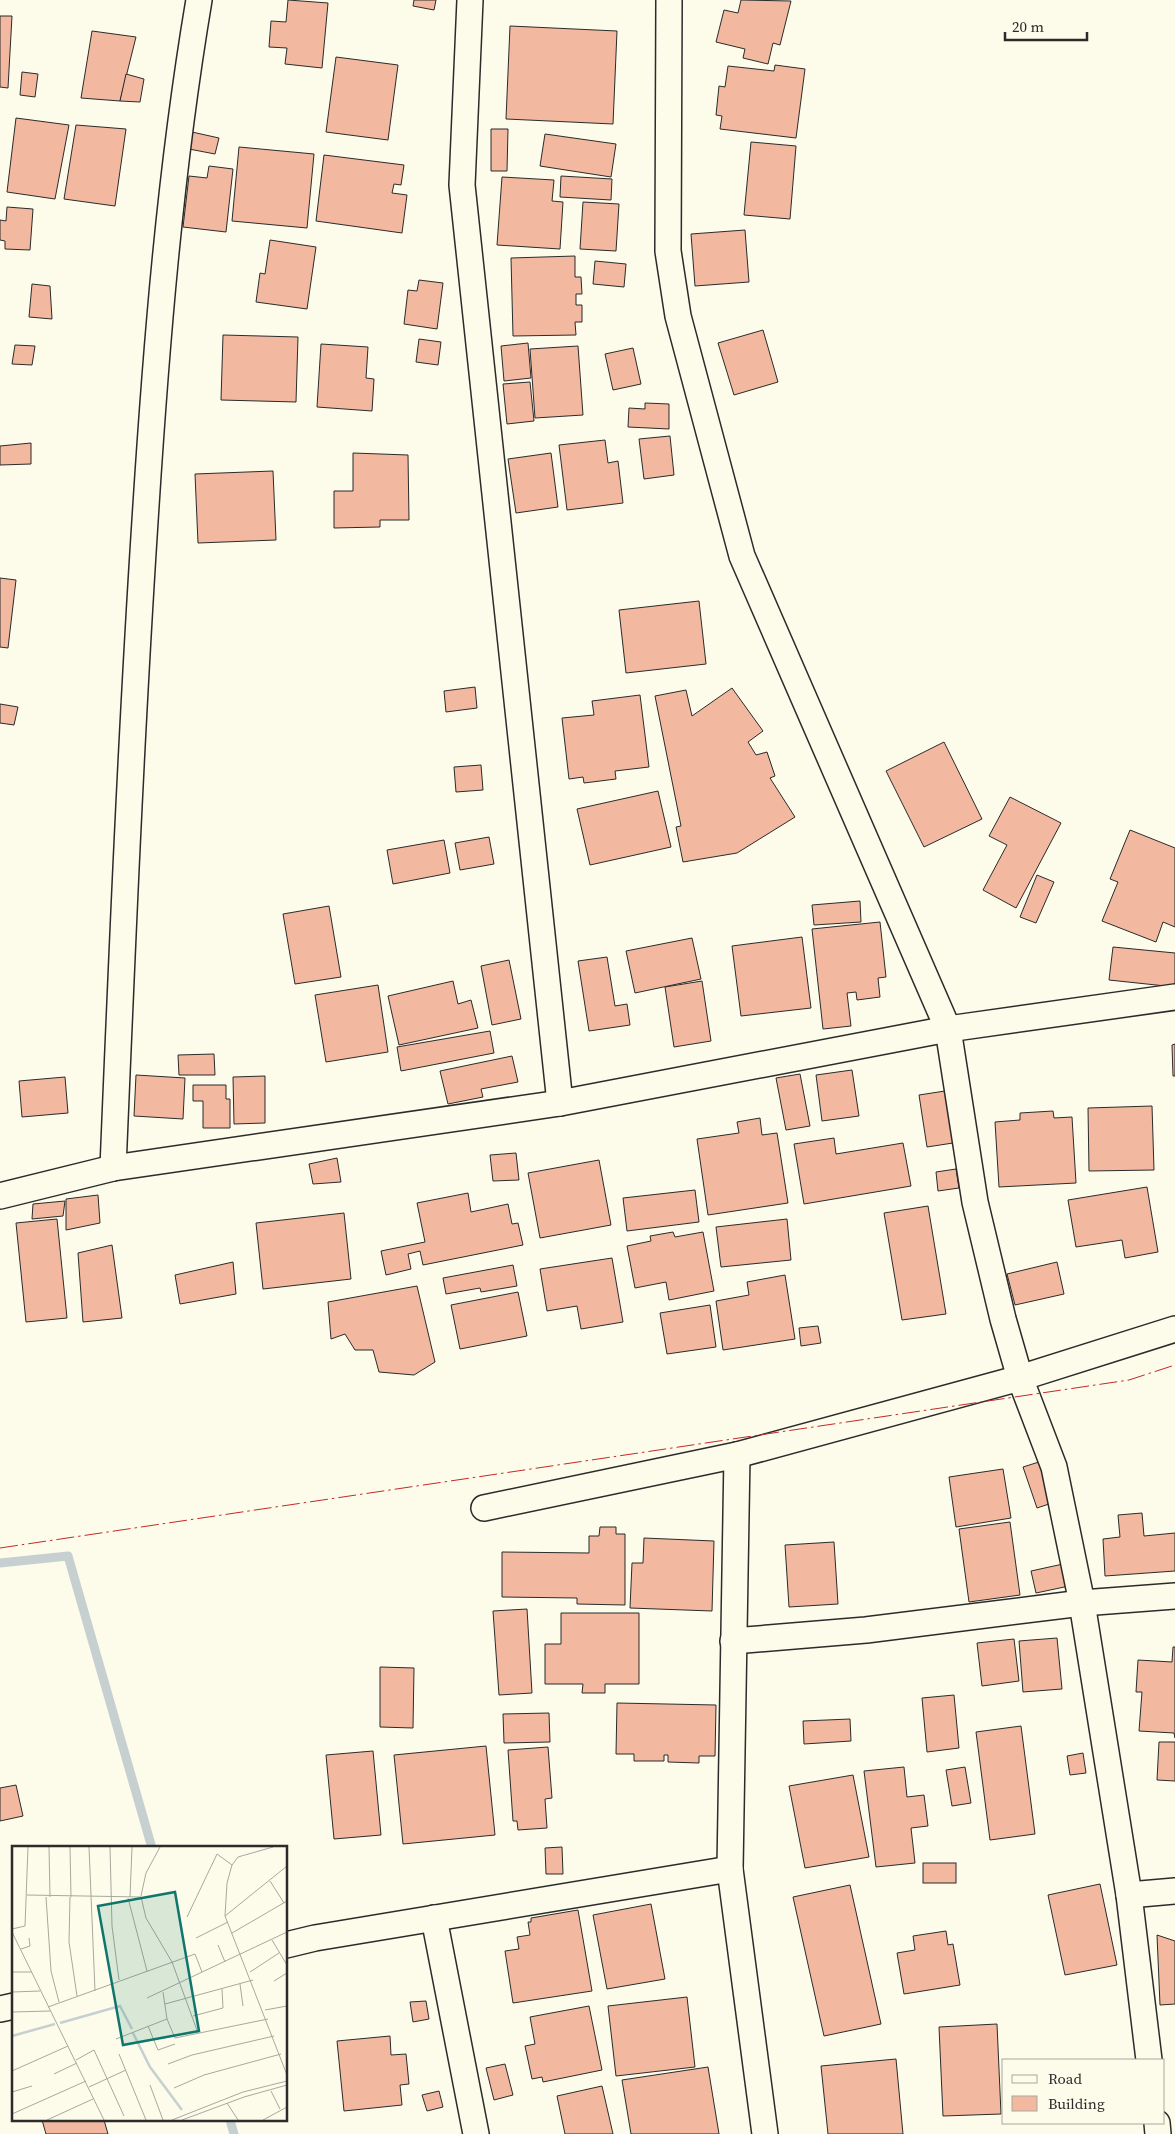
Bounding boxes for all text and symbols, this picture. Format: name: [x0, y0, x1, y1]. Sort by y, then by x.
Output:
scale bar: [1005, 10, 1088, 42]
text: 20 m: [1012, 16, 1044, 37]
inset map: [12, 1846, 288, 2122]
legend: [1002, 2059, 1165, 2124]
text: Road: [1048, 2068, 1082, 2089]
text: Building: [1048, 2093, 1105, 2114]

